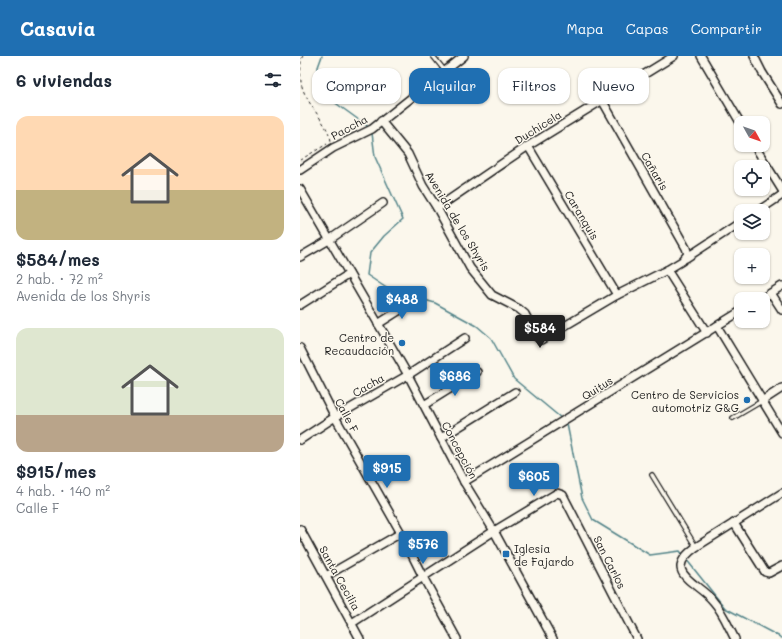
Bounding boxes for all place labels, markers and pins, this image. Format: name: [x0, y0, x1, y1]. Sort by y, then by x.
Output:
pin: $488: [378, 286, 426, 320]
pin: $584: [516, 315, 564, 349]
place label: Centro de Recaudación: [325, 330, 394, 358]
marker: Centro de Recaudación: [397, 338, 407, 348]
pin: $686: [431, 363, 479, 397]
place label: Centro de Servicios automotriz G&G: [631, 387, 739, 415]
marker: Centro de Servicios automotriz G&G: [742, 395, 752, 405]
pin: $915: [363, 455, 411, 489]
pin: $605: [510, 463, 558, 497]
pin: $576: [399, 531, 447, 565]
place label: Iglesia de Fajardo: [514, 541, 574, 569]
marker: Iglesia de Fajardo: [501, 549, 511, 559]

